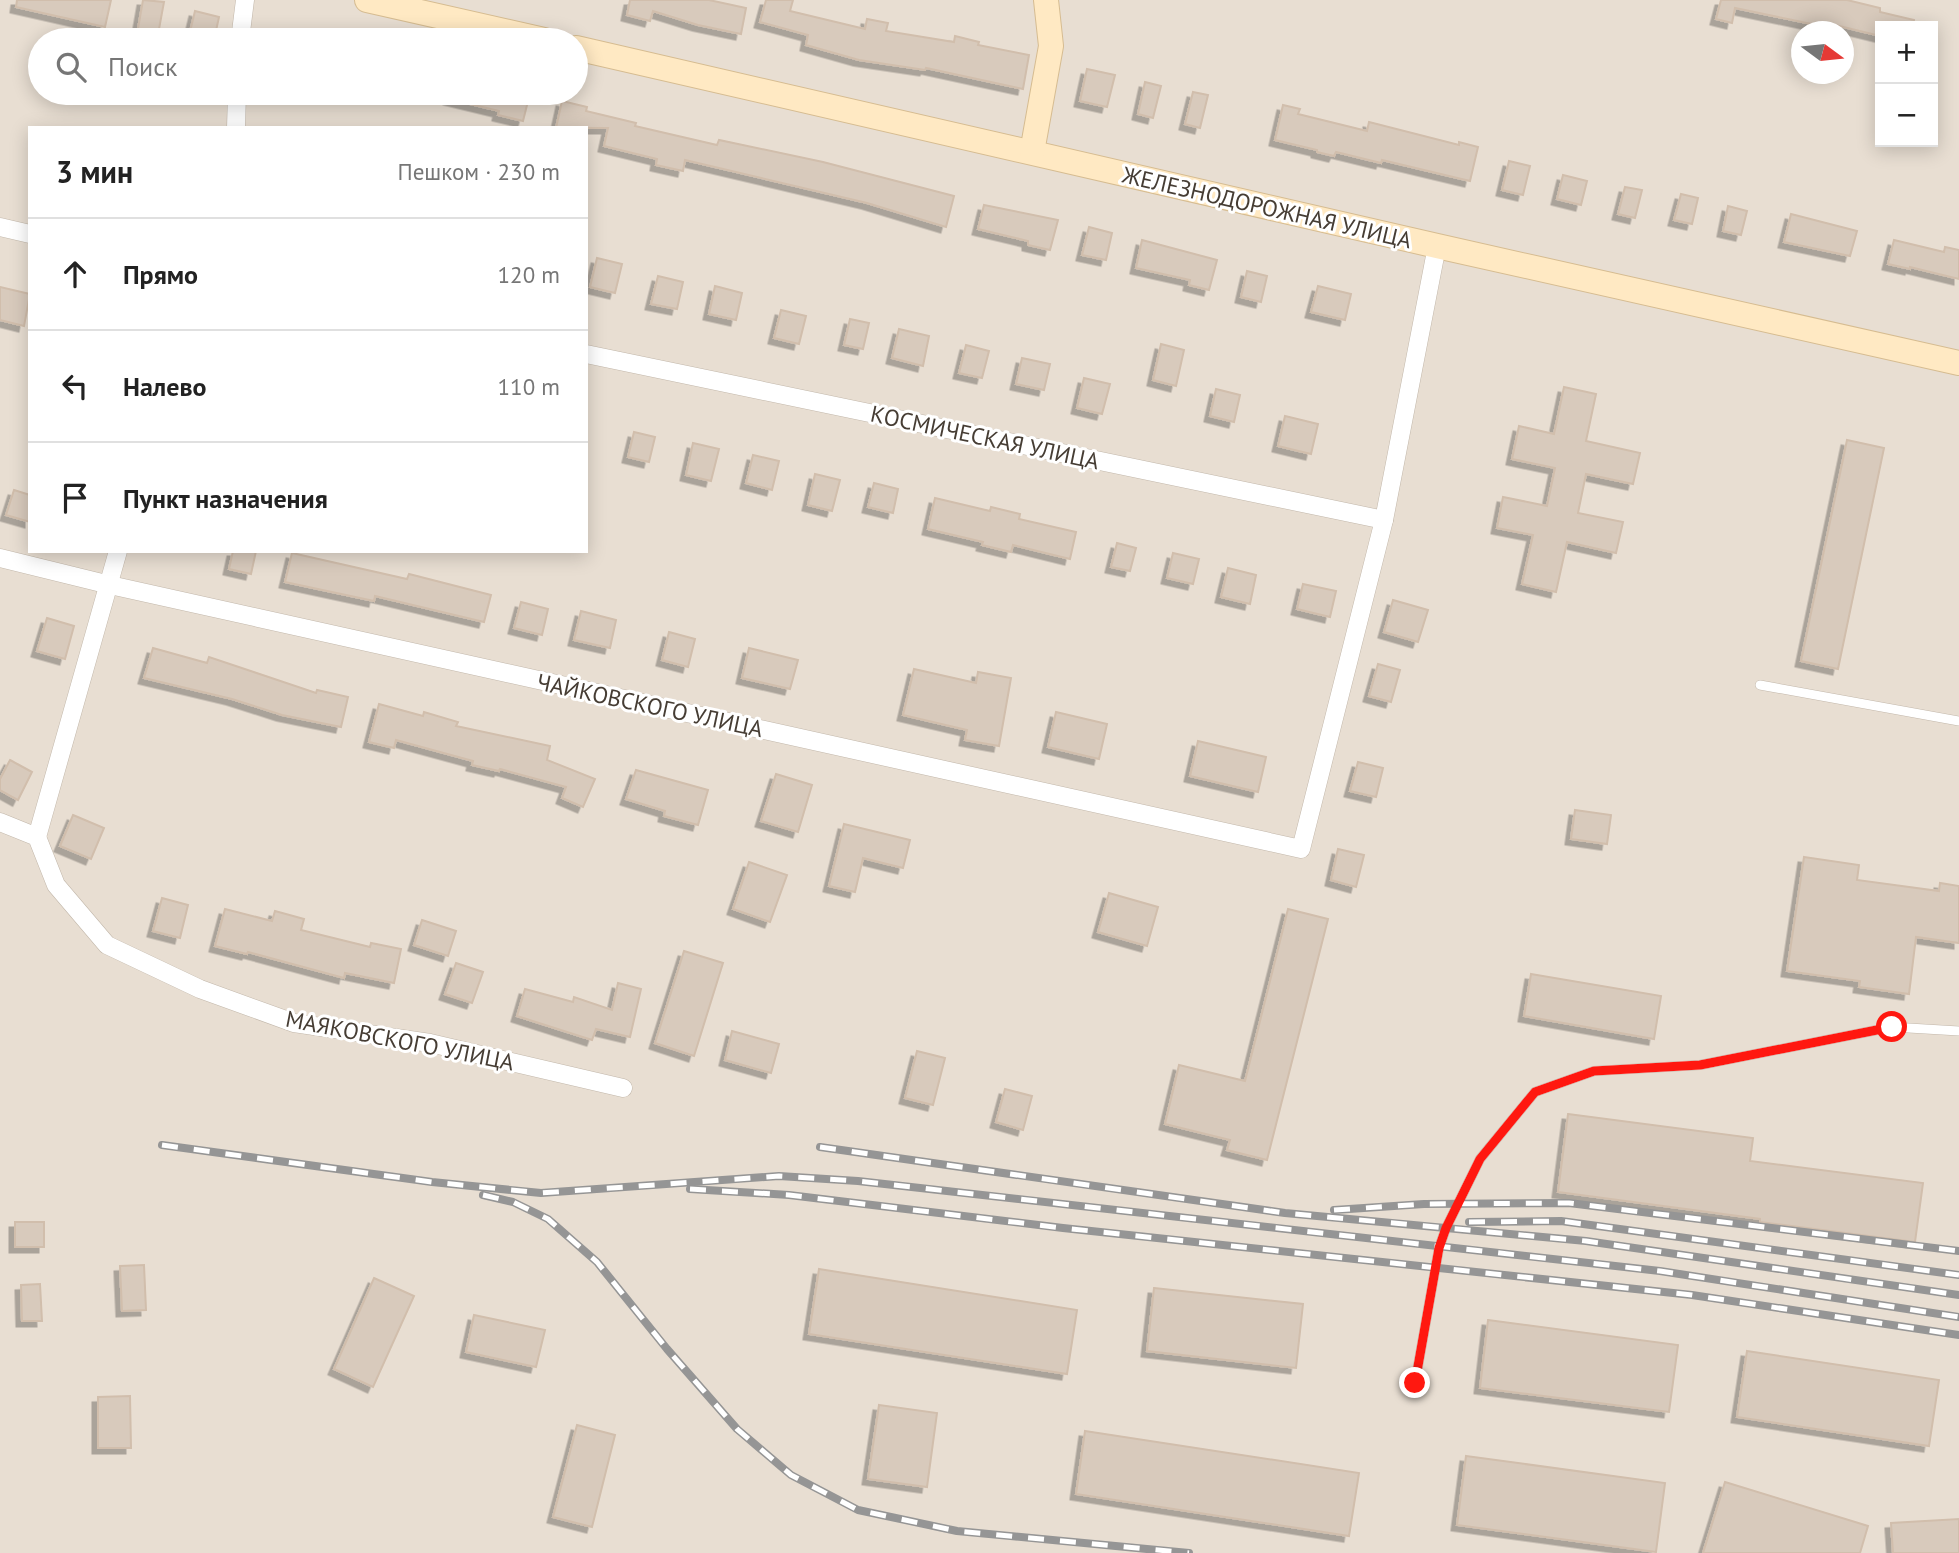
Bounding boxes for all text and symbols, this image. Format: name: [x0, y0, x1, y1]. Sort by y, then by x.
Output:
north arrow: [1791, 21, 1854, 84]
map controls: [1875, 21, 1938, 147]
button: +: [1875, 21, 1938, 84]
search box: [28, 28, 588, 105]
icon: search: [52, 48, 90, 86]
text: Поиск: [108, 50, 177, 83]
button: −: [1875, 84, 1938, 147]
text: 3 мин: [56, 152, 133, 191]
text: Пешком · 230 m: [397, 157, 560, 186]
street label: ЖЕЛЕЗНОДОРОЖНАЯ УЛИЦА: [1119, 159, 1415, 255]
icon: ahead: [56, 255, 94, 293]
text: Прямо: [123, 258, 198, 291]
text: 120 m: [498, 260, 560, 289]
icon: left: [56, 367, 94, 405]
text: Налево: [123, 370, 207, 403]
text: 110 m: [498, 372, 560, 401]
street label: КОСМИЧЕСКАЯ УЛИЦА: [868, 399, 1103, 476]
icon: arrive: [56, 479, 94, 517]
text: Пункт назначения: [123, 482, 328, 515]
street label: ЧАЙКОВСКОГО УЛИЦА: [534, 667, 766, 743]
street label: МАЯКОВСКОГО УЛИЦА: [283, 1004, 517, 1076]
route start: [1876, 1011, 1907, 1042]
route end: [1399, 1367, 1430, 1398]

